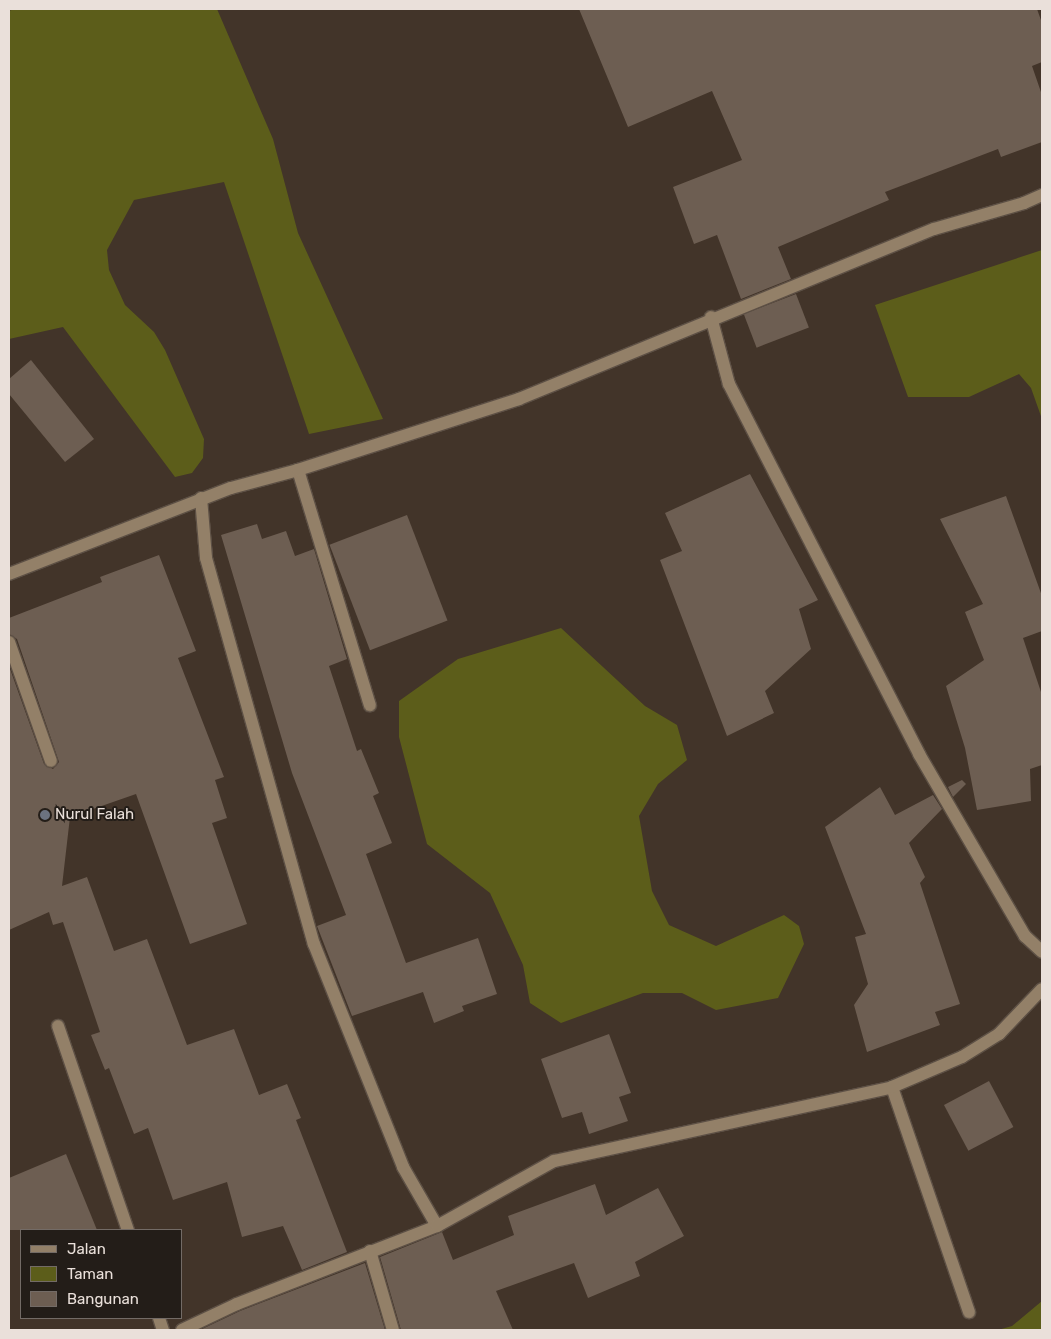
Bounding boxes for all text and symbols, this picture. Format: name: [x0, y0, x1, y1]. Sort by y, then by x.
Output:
place label: Nurul Falah: [55, 806, 134, 824]
marker: Nurul Falah: [39, 809, 51, 821]
legend: [20, 1229, 182, 1319]
text: Jalan: [67, 1240, 106, 1258]
text: Taman: [67, 1265, 113, 1283]
text: Bangunan: [67, 1290, 139, 1308]

